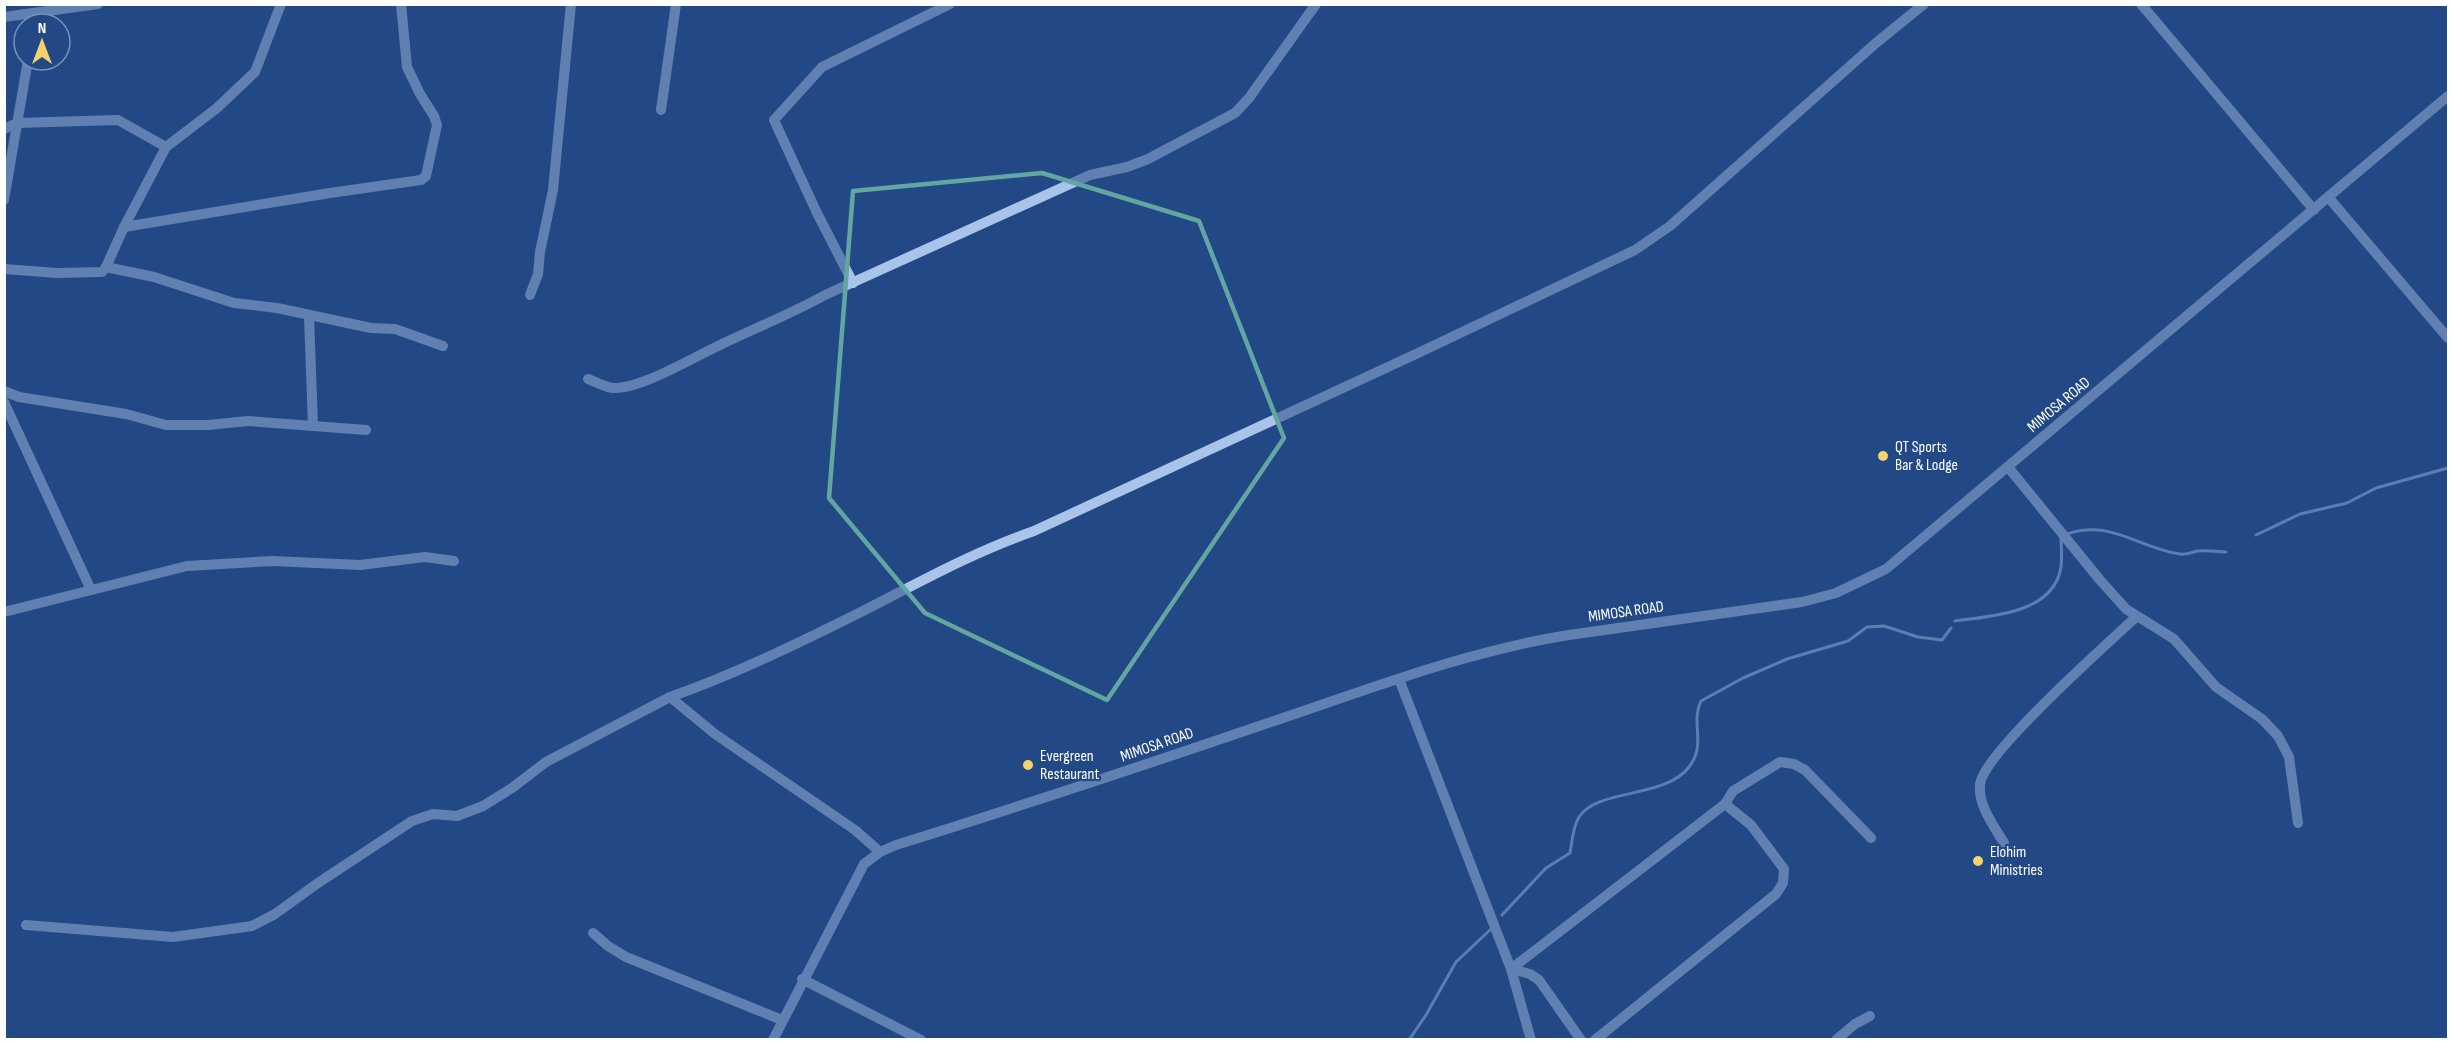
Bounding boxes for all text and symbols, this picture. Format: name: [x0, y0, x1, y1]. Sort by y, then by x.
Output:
north arrow: [12, 12, 72, 72]
text: N: [38, 19, 46, 38]
street label: MIMOSA ROAD: [2024, 373, 2094, 437]
place label: QT Sports Bar & Lodge: [1895, 438, 1958, 475]
marker: QT Sports Bar & Lodge: [1876, 449, 1890, 463]
street label: MIMOSA ROAD: [1587, 597, 1665, 627]
street label: MIMOSA ROAD: [1118, 724, 1196, 766]
place label: Evergreen Restaurant: [1040, 747, 1099, 784]
marker: Evergreen Restaurant: [1021, 758, 1035, 772]
place label: Elohim Ministries: [1990, 843, 2043, 880]
marker: Elohim Ministries: [1971, 854, 1985, 868]

